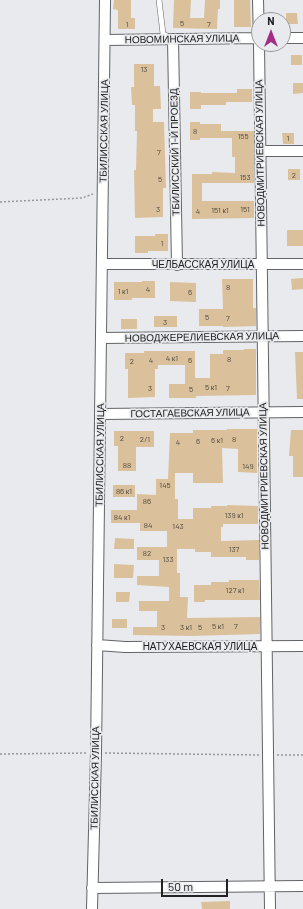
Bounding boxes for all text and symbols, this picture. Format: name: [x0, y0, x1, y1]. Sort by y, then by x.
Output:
north arrow: [251, 12, 291, 52]
text: N: [267, 14, 275, 27]
house number: 5: [180, 18, 184, 28]
house number: 1: [126, 19, 128, 29]
house number: 7: [207, 19, 211, 29]
street label: НОВОМИНСКАЯ УЛИЦА: [125, 32, 239, 46]
house number: 13: [141, 64, 147, 74]
street label: ТБИЛИССКАЯ УЛИЦА: [97, 79, 111, 183]
street label: НОВОДМИТРИЕВСКАЯ УЛИЦА: [253, 79, 267, 227]
street label: ТБИЛИССКИЙ 1-Й ПРОЕЗД: [168, 88, 182, 216]
house number: 8: [193, 126, 197, 136]
house number: 155: [237, 131, 249, 141]
house number: 1: [287, 133, 289, 143]
house number: 7: [157, 147, 161, 157]
house number: 2: [292, 170, 296, 180]
house number: 153: [239, 172, 251, 182]
house number: 5: [158, 174, 162, 184]
house number: 3: [156, 204, 160, 214]
house number: 151: [240, 204, 250, 214]
house number: 151 к1: [211, 205, 229, 215]
house number: 4: [196, 206, 200, 216]
house number: 1: [161, 238, 163, 248]
street label: ЧЕЛБАССКАЯ УЛИЦА: [152, 259, 254, 271]
house number: 8: [226, 282, 230, 292]
house number: 4: [146, 284, 150, 294]
house number: 1 к1: [118, 286, 128, 296]
house number: 6: [188, 287, 192, 297]
house number: 5: [205, 312, 209, 322]
house number: 7: [226, 313, 230, 323]
house number: 3: [163, 317, 167, 327]
street label: НОВОДЖЕРЕЛИЕВСКАЯ УЛИЦА: [125, 330, 279, 344]
house number: 4 к1: [166, 353, 178, 363]
house number: 8: [227, 354, 231, 364]
house number: 4: [149, 355, 153, 365]
house number: 6: [188, 355, 192, 365]
house number: 2: [130, 356, 134, 366]
house number: 5 к1: [205, 382, 217, 392]
house number: 3: [148, 383, 152, 393]
house number: 7: [226, 383, 230, 393]
house number: 5: [189, 384, 193, 394]
street label: НОВОДМИТРИЕВСКАЯ УЛИЦА: [257, 402, 271, 550]
street label: ТБИЛИССКАЯ УЛИЦА: [93, 403, 107, 507]
street label: ГОСТАГАЕВСКАЯ УЛИЦА: [130, 406, 250, 420]
house number: 2: [120, 433, 124, 443]
house number: 2/1: [140, 434, 150, 444]
house number: 8: [232, 434, 236, 444]
house number: 6 к1: [211, 435, 223, 445]
house number: 6: [196, 436, 200, 446]
house number: 4: [176, 437, 180, 447]
house number: 88: [123, 460, 131, 470]
house number: 149: [242, 461, 254, 471]
house number: 145: [159, 480, 171, 490]
house number: 86 к1: [116, 486, 132, 496]
house number: 86: [143, 496, 151, 506]
house number: 139 к1: [225, 510, 243, 520]
house number: 84 к1: [114, 512, 130, 522]
house number: 84: [144, 520, 152, 530]
house number: 143: [172, 521, 184, 531]
house number: 137: [229, 544, 239, 554]
house number: 82: [143, 548, 151, 558]
house number: 133: [162, 554, 174, 564]
house number: 127 к1: [226, 585, 244, 595]
house number: 5 к1: [212, 621, 224, 631]
house number: 7: [234, 621, 238, 631]
house number: 3: [161, 622, 165, 632]
house number: 3 к1: [180, 622, 192, 632]
house number: 5: [198, 622, 202, 632]
street label: НАТУХАЕВСКАЯ УЛИЦА: [143, 641, 257, 653]
street label: ТБИЛИССКАЯ УЛИЦА: [88, 726, 102, 830]
scale bar: [163, 871, 230, 897]
text: 50 m: [168, 879, 193, 893]

